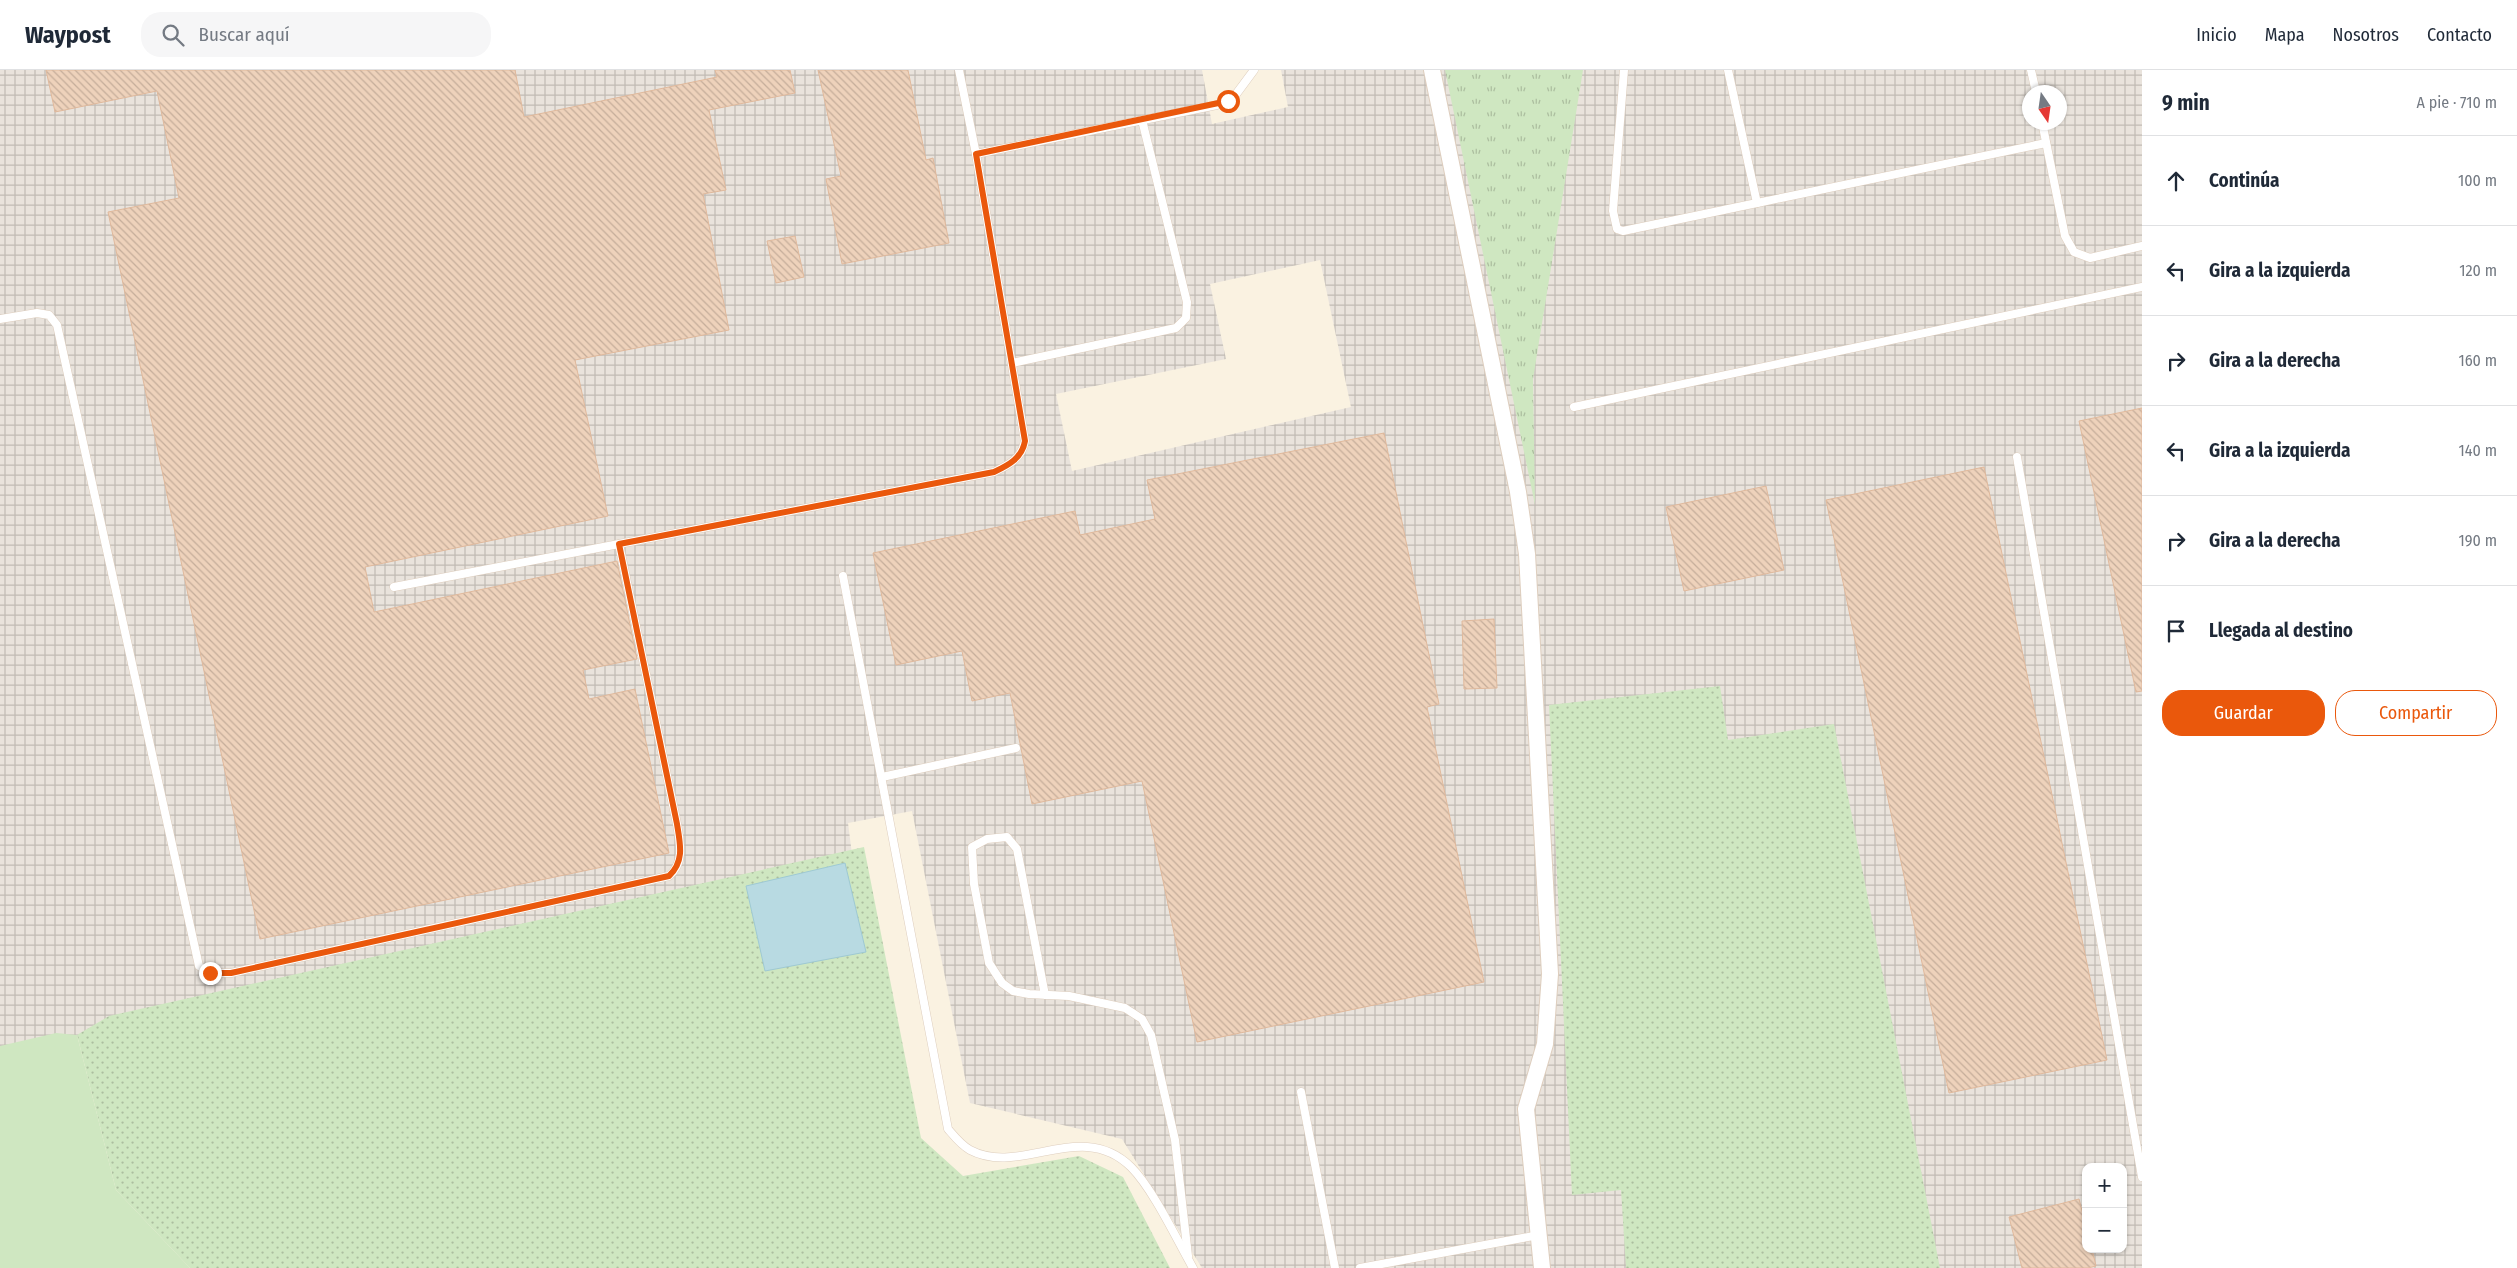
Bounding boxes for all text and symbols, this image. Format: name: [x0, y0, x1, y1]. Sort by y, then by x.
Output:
search box: [141, 12, 491, 57]
text: Waypost: [25, 21, 111, 49]
icon: search: [159, 21, 187, 49]
text: Buscar aquí: [199, 23, 290, 46]
text: Inicio: [2196, 24, 2237, 46]
text: Mapa: [2265, 24, 2305, 46]
text: Nosotros: [2333, 24, 2399, 46]
text: Contacto: [2427, 24, 2492, 46]
north arrow: [2022, 85, 2067, 130]
route start: [1217, 90, 1240, 113]
text: 9 min: [2162, 90, 2210, 116]
text: A pie · 710 m: [2417, 93, 2497, 112]
icon: ahead: [2162, 167, 2190, 195]
text: Continúa: [2209, 169, 2280, 192]
text: 100 m: [2458, 171, 2497, 190]
icon: left: [2162, 257, 2190, 285]
text: Gira a la izquierda: [2209, 259, 2351, 282]
text: 120 m: [2459, 261, 2497, 280]
icon: right: [2162, 347, 2190, 375]
text: Gira a la derecha: [2209, 349, 2341, 372]
text: 160 m: [2458, 351, 2497, 370]
icon: left: [2162, 437, 2190, 465]
text: Gira a la izquierda: [2209, 439, 2351, 462]
text: 140 m: [2459, 441, 2497, 460]
icon: right: [2162, 527, 2190, 555]
text: Gira a la derecha: [2209, 529, 2341, 552]
text: 190 m: [2459, 531, 2497, 550]
icon: arrive: [2162, 617, 2190, 645]
text: Llegada al destino: [2209, 619, 2353, 642]
button: Guardar: [2162, 690, 2325, 736]
button: Compartir: [2335, 690, 2497, 736]
route end: [199, 962, 222, 985]
map controls: [2082, 1163, 2127, 1253]
button: +: [2082, 1163, 2127, 1208]
button: −: [2082, 1208, 2127, 1253]

